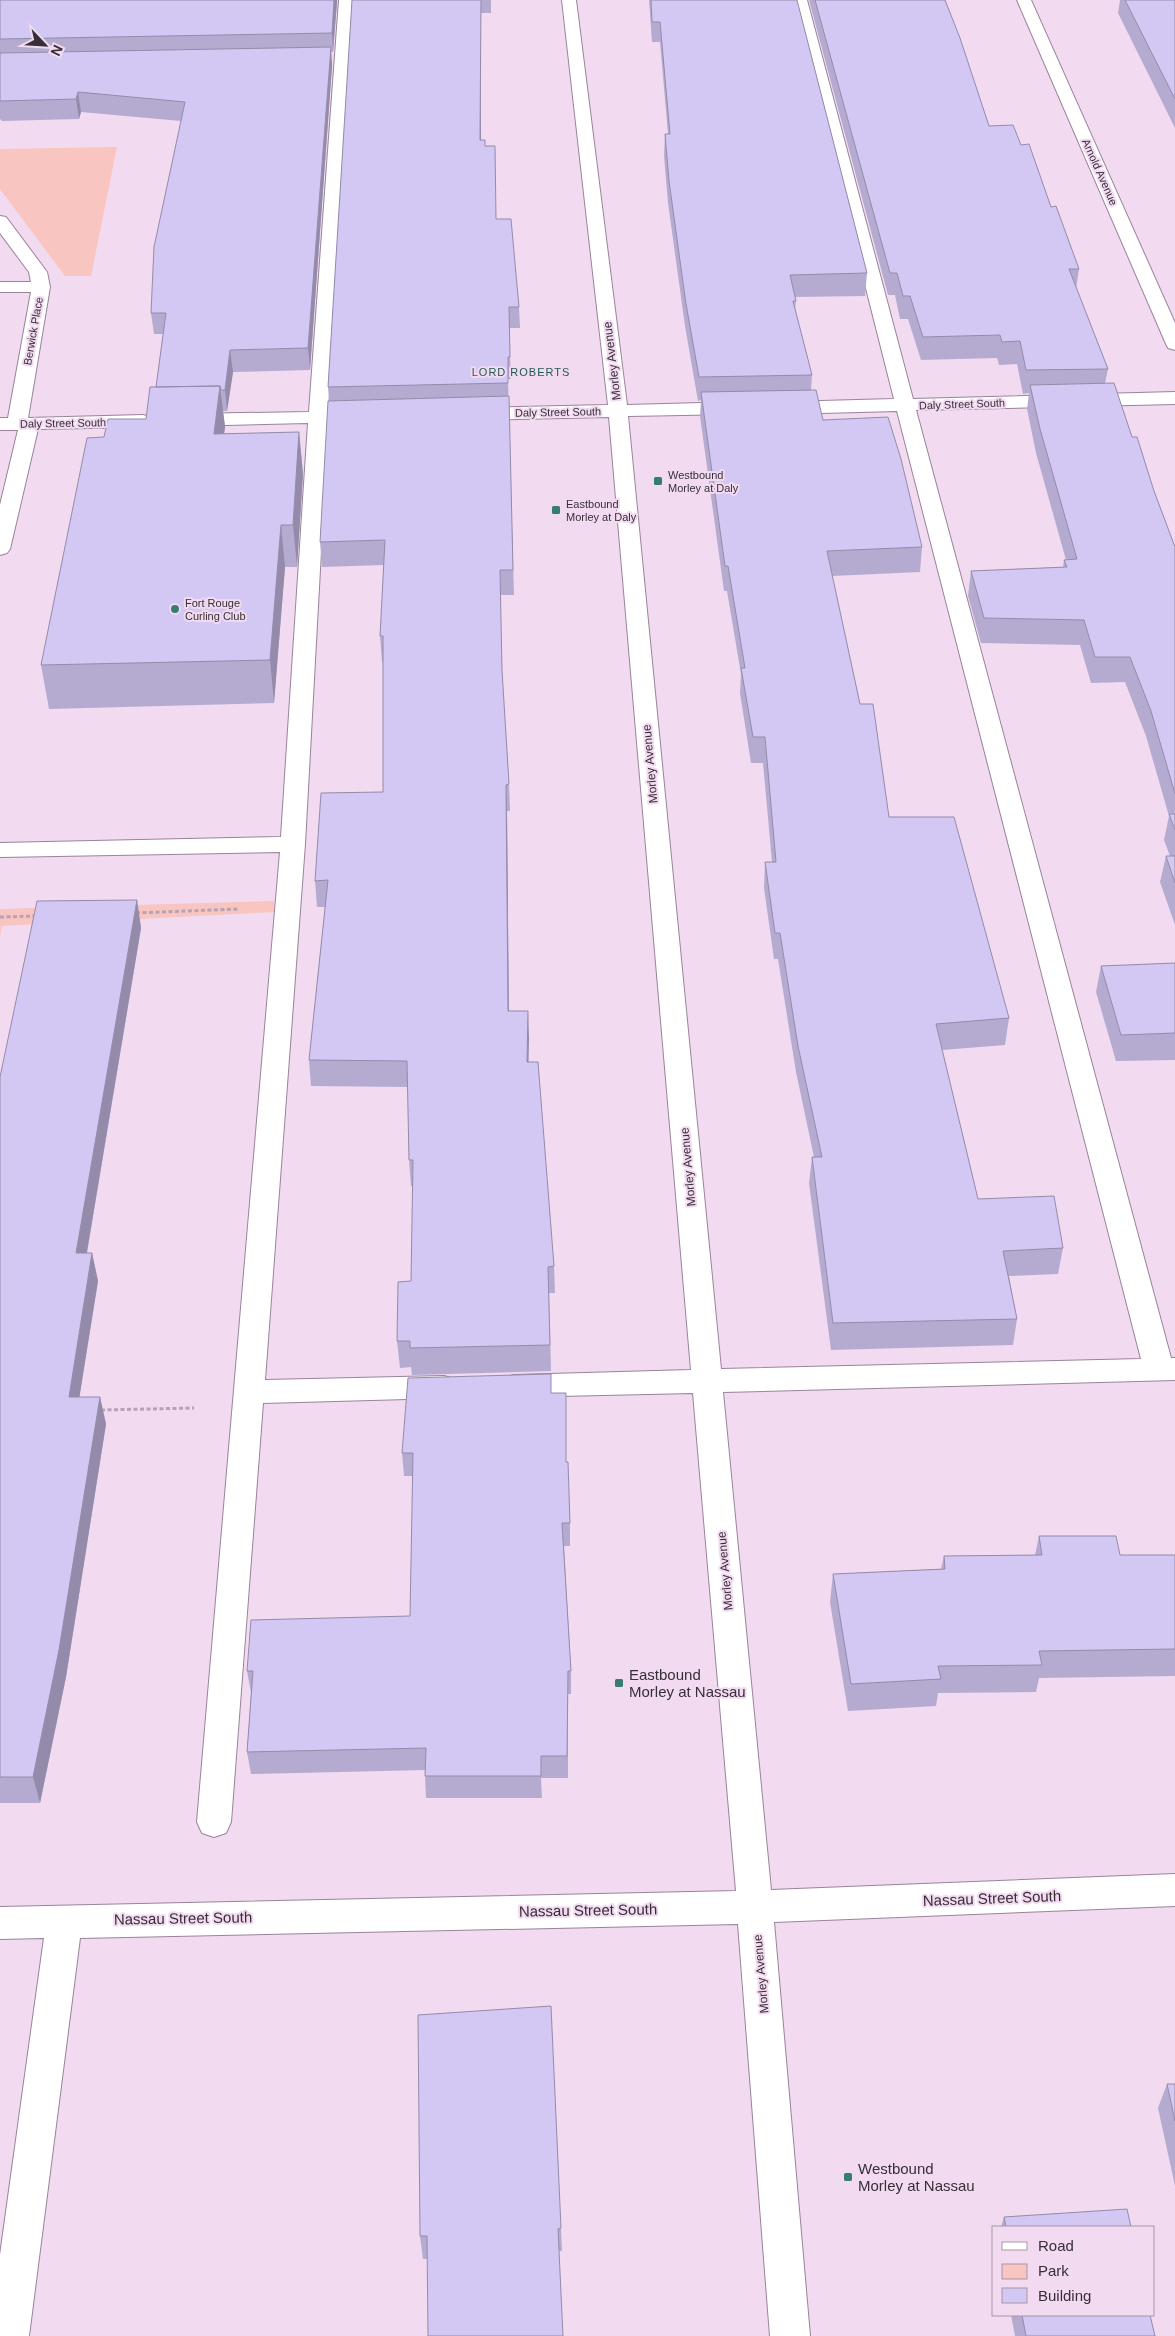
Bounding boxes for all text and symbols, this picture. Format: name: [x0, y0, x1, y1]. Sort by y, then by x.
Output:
north arrow: [20, 20, 70, 70]
text: N: [47, 43, 66, 58]
street label: Arnold Avenue: [1080, 137, 1120, 207]
street label: Berwick Place: [21, 296, 45, 366]
street label: Morley Avenue: [600, 321, 624, 401]
district label: LORD ROBERTS: [472, 366, 570, 378]
street label: Daly Street South: [919, 396, 1005, 412]
street label: Daly Street South: [515, 405, 601, 419]
street label: Daly Street South: [20, 416, 106, 430]
place label: Westbound Morley at Daly: [668, 469, 739, 494]
marker: Westbound Morley at Daly: [652, 475, 664, 487]
place label: Eastbound Morley at Daly: [566, 498, 637, 523]
marker: Eastbound Morley at Daly: [550, 504, 562, 516]
place label: Fort Rouge Curling Club: [185, 597, 246, 622]
marker: Fort Rouge Curling Club: [169, 603, 181, 615]
street label: Morley Avenue: [640, 724, 660, 804]
street label: Morley Avenue: [678, 1127, 698, 1207]
street label: Morley Avenue: [715, 1531, 735, 1611]
place label: Eastbound Morley at Nassau: [629, 1666, 746, 1700]
marker: Eastbound Morley at Nassau: [613, 1677, 625, 1689]
street label: Nassau Street South: [923, 1887, 1061, 1909]
street label: Nassau Street South: [519, 1900, 657, 1920]
street label: Nassau Street South: [114, 1908, 252, 1928]
street label: Morley Avenue: [751, 1934, 771, 2014]
place label: Westbound Morley at Nassau: [858, 2160, 975, 2194]
marker: Westbound Morley at Nassau: [842, 2171, 854, 2183]
legend: [992, 2226, 1155, 2316]
text: Road: [1038, 2237, 1074, 2254]
text: Park: [1038, 2262, 1069, 2279]
text: Building: [1038, 2287, 1091, 2304]

